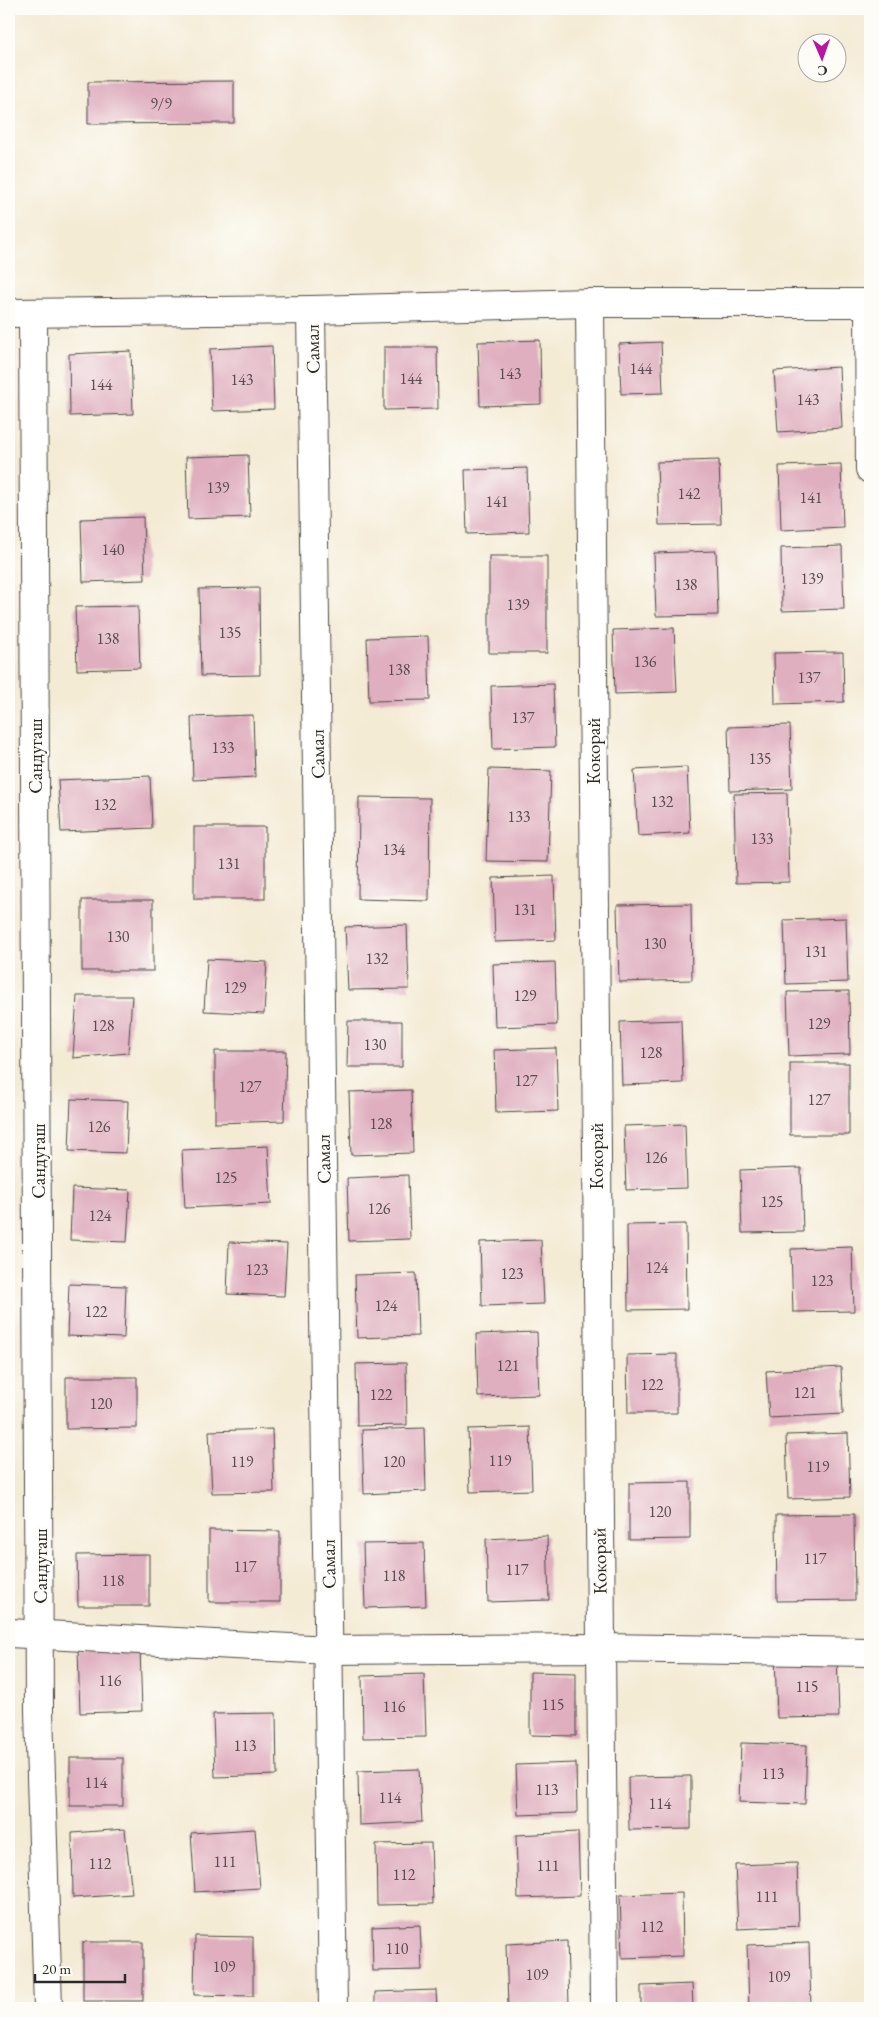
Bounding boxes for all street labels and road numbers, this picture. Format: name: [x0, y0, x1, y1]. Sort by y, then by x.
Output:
street label: Самал: [300, 324, 325, 374]
street label: Сандугаш: [23, 718, 48, 794]
street label: Кокорай: [581, 718, 606, 784]
street label: Самал: [305, 729, 330, 779]
street label: Сандугаш: [26, 1123, 51, 1199]
street label: Кокорай: [584, 1123, 609, 1189]
street label: Самал: [311, 1134, 336, 1184]
street label: Кокорай: [586, 1527, 613, 1595]
street label: Сандугаш: [28, 1528, 53, 1604]
street label: Самал: [316, 1539, 341, 1589]

